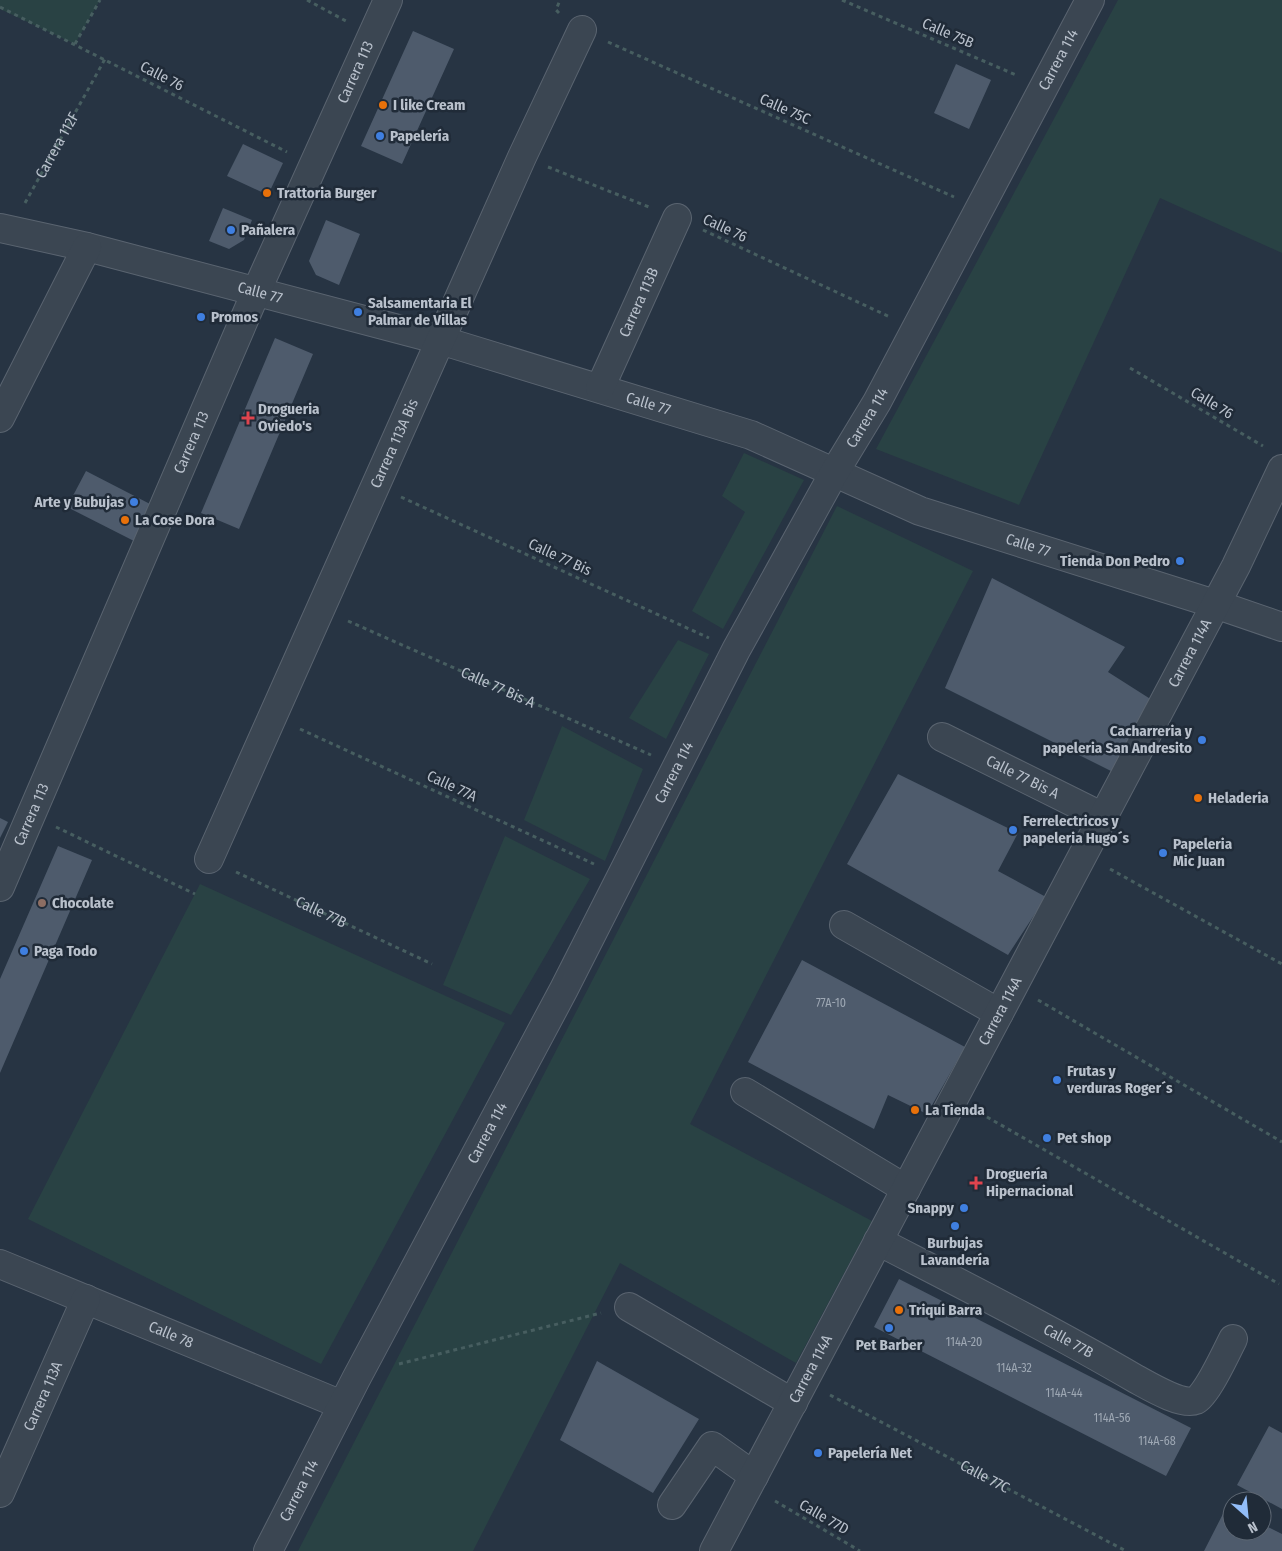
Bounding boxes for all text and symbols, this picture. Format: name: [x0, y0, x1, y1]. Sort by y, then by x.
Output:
street label: Calle 75B: [919, 14, 977, 52]
street label: Carrera 114: [1035, 26, 1082, 93]
street label: Carrera 113: [334, 38, 377, 106]
street label: Calle 76: [137, 57, 187, 95]
street label: Calle 75C: [757, 90, 814, 128]
place label: I like Cream: [393, 96, 465, 114]
marker: I like Cream: [377, 99, 389, 111]
street label: Carrera 112F: [32, 109, 83, 181]
place label: Papelería: [390, 127, 450, 145]
marker: Papelería: [374, 130, 386, 142]
place label: Trattoria Burger: [277, 184, 377, 202]
marker: Trattoria Burger: [261, 187, 273, 199]
street label: Calle 76: [700, 210, 750, 246]
place label: Pañalera: [241, 221, 296, 239]
marker: Pañalera: [225, 224, 237, 236]
street label: Carrera 113B: [615, 265, 662, 340]
street label: Calle 77: [236, 278, 284, 307]
place label: Salsamentaria El Palmar de Villas: [368, 294, 473, 329]
marker: Salsamentaria El Palmar de Villas: [352, 306, 364, 318]
place label: Promos: [211, 308, 258, 326]
marker: Promos: [195, 311, 207, 323]
street label: Calle 76: [1187, 383, 1237, 423]
street label: Carrera 114: [842, 385, 892, 451]
street label: Calle 77: [624, 388, 673, 419]
street label: Carrera 113A Bis: [366, 396, 422, 491]
place label: Drogueria Oviedo's: [258, 400, 320, 435]
street label: Carrera 113: [170, 408, 213, 476]
marker: Drogueria Oviedo's: [242, 412, 254, 424]
place label: Arte y Bubujas: [33, 493, 124, 511]
marker: Arte y Bubujas: [128, 496, 140, 508]
place label: La Cose Dora: [135, 511, 215, 529]
marker: La Cose Dora: [119, 514, 131, 526]
street label: Calle 77: [1004, 530, 1053, 561]
street label: Calle 77 Bis: [526, 535, 594, 579]
place label: Tienda Don Pedro: [1060, 552, 1170, 570]
marker: Tienda Don Pedro: [1174, 555, 1186, 567]
street label: Carrera 114A: [1164, 616, 1215, 690]
street label: Calle 77 Bis A: [458, 663, 538, 712]
place label: Cacharreria y papeleria San Andresito: [1043, 722, 1193, 757]
marker: Cacharreria y papeleria San Andresito: [1196, 734, 1208, 746]
street label: Carrera 114: [651, 739, 697, 806]
street label: Calle 77 Bis A: [983, 751, 1062, 803]
street label: Calle 77A: [424, 767, 480, 805]
street label: Carrera 113: [10, 780, 53, 848]
place label: Heladeria: [1208, 789, 1269, 807]
marker: Heladeria: [1192, 792, 1204, 804]
place label: Ferrelectricos y papeleria Hugo´s: [1023, 812, 1130, 847]
marker: Ferrelectricos y papeleria Hugo´s: [1007, 824, 1019, 836]
place label: Papeleria Mic Juan: [1173, 835, 1233, 870]
marker: Papeleria Mic Juan: [1157, 847, 1169, 859]
street label: Calle 77B: [293, 892, 349, 932]
place label: Chocolate: [52, 894, 114, 912]
marker: Chocolate: [36, 897, 48, 909]
place label: Paga Todo: [34, 942, 97, 960]
marker: Paga Todo: [18, 945, 30, 957]
street label: Carrera 114A: [975, 974, 1026, 1048]
house number: 77A-10: [816, 996, 846, 1010]
place label: Frutas y verduras Roger´s: [1066, 1062, 1173, 1097]
marker: Frutas y verduras Roger´s: [1051, 1074, 1063, 1086]
street label: Carrera 114: [464, 1099, 511, 1167]
place label: La Tienda: [925, 1101, 985, 1119]
marker: La Tienda: [909, 1104, 921, 1116]
place label: Pet shop: [1057, 1129, 1111, 1147]
marker: Pet shop: [1041, 1132, 1053, 1144]
place label: Droguería Hipernacional: [986, 1165, 1074, 1200]
marker: Droguería Hipernacional: [970, 1177, 982, 1189]
place label: Snappy: [908, 1199, 955, 1217]
marker: Snappy: [958, 1202, 970, 1214]
marker: Burbujas Lavandería: [949, 1220, 961, 1232]
place label: Burbujas Lavandería: [921, 1234, 990, 1269]
place label: Triqui Barra: [909, 1301, 983, 1319]
marker: Triqui Barra: [893, 1304, 905, 1316]
street label: Calle 78: [146, 1317, 196, 1352]
street label: Calle 77B: [1040, 1320, 1096, 1362]
marker: Pet Barber: [883, 1322, 895, 1334]
street label: Carrera 114A: [785, 1332, 836, 1406]
house number: 114A-20: [946, 1335, 982, 1349]
place label: Pet Barber: [856, 1336, 923, 1354]
street label: Carrera 113A: [20, 1358, 66, 1434]
house number: 114A-32: [996, 1361, 1032, 1375]
house number: 114A-44: [1045, 1386, 1083, 1400]
house number: 114A-56: [1094, 1411, 1131, 1425]
house number: 114A-68: [1138, 1434, 1176, 1448]
place label: Papelería Net: [828, 1444, 913, 1462]
marker: Papelería Net: [812, 1447, 824, 1459]
street label: Calle 77C: [957, 1456, 1013, 1497]
street label: Carrera 114: [276, 1457, 322, 1524]
north arrow: [1222, 1491, 1272, 1541]
street label: Calle 77D: [796, 1496, 852, 1538]
text: N: [1245, 1518, 1260, 1537]

